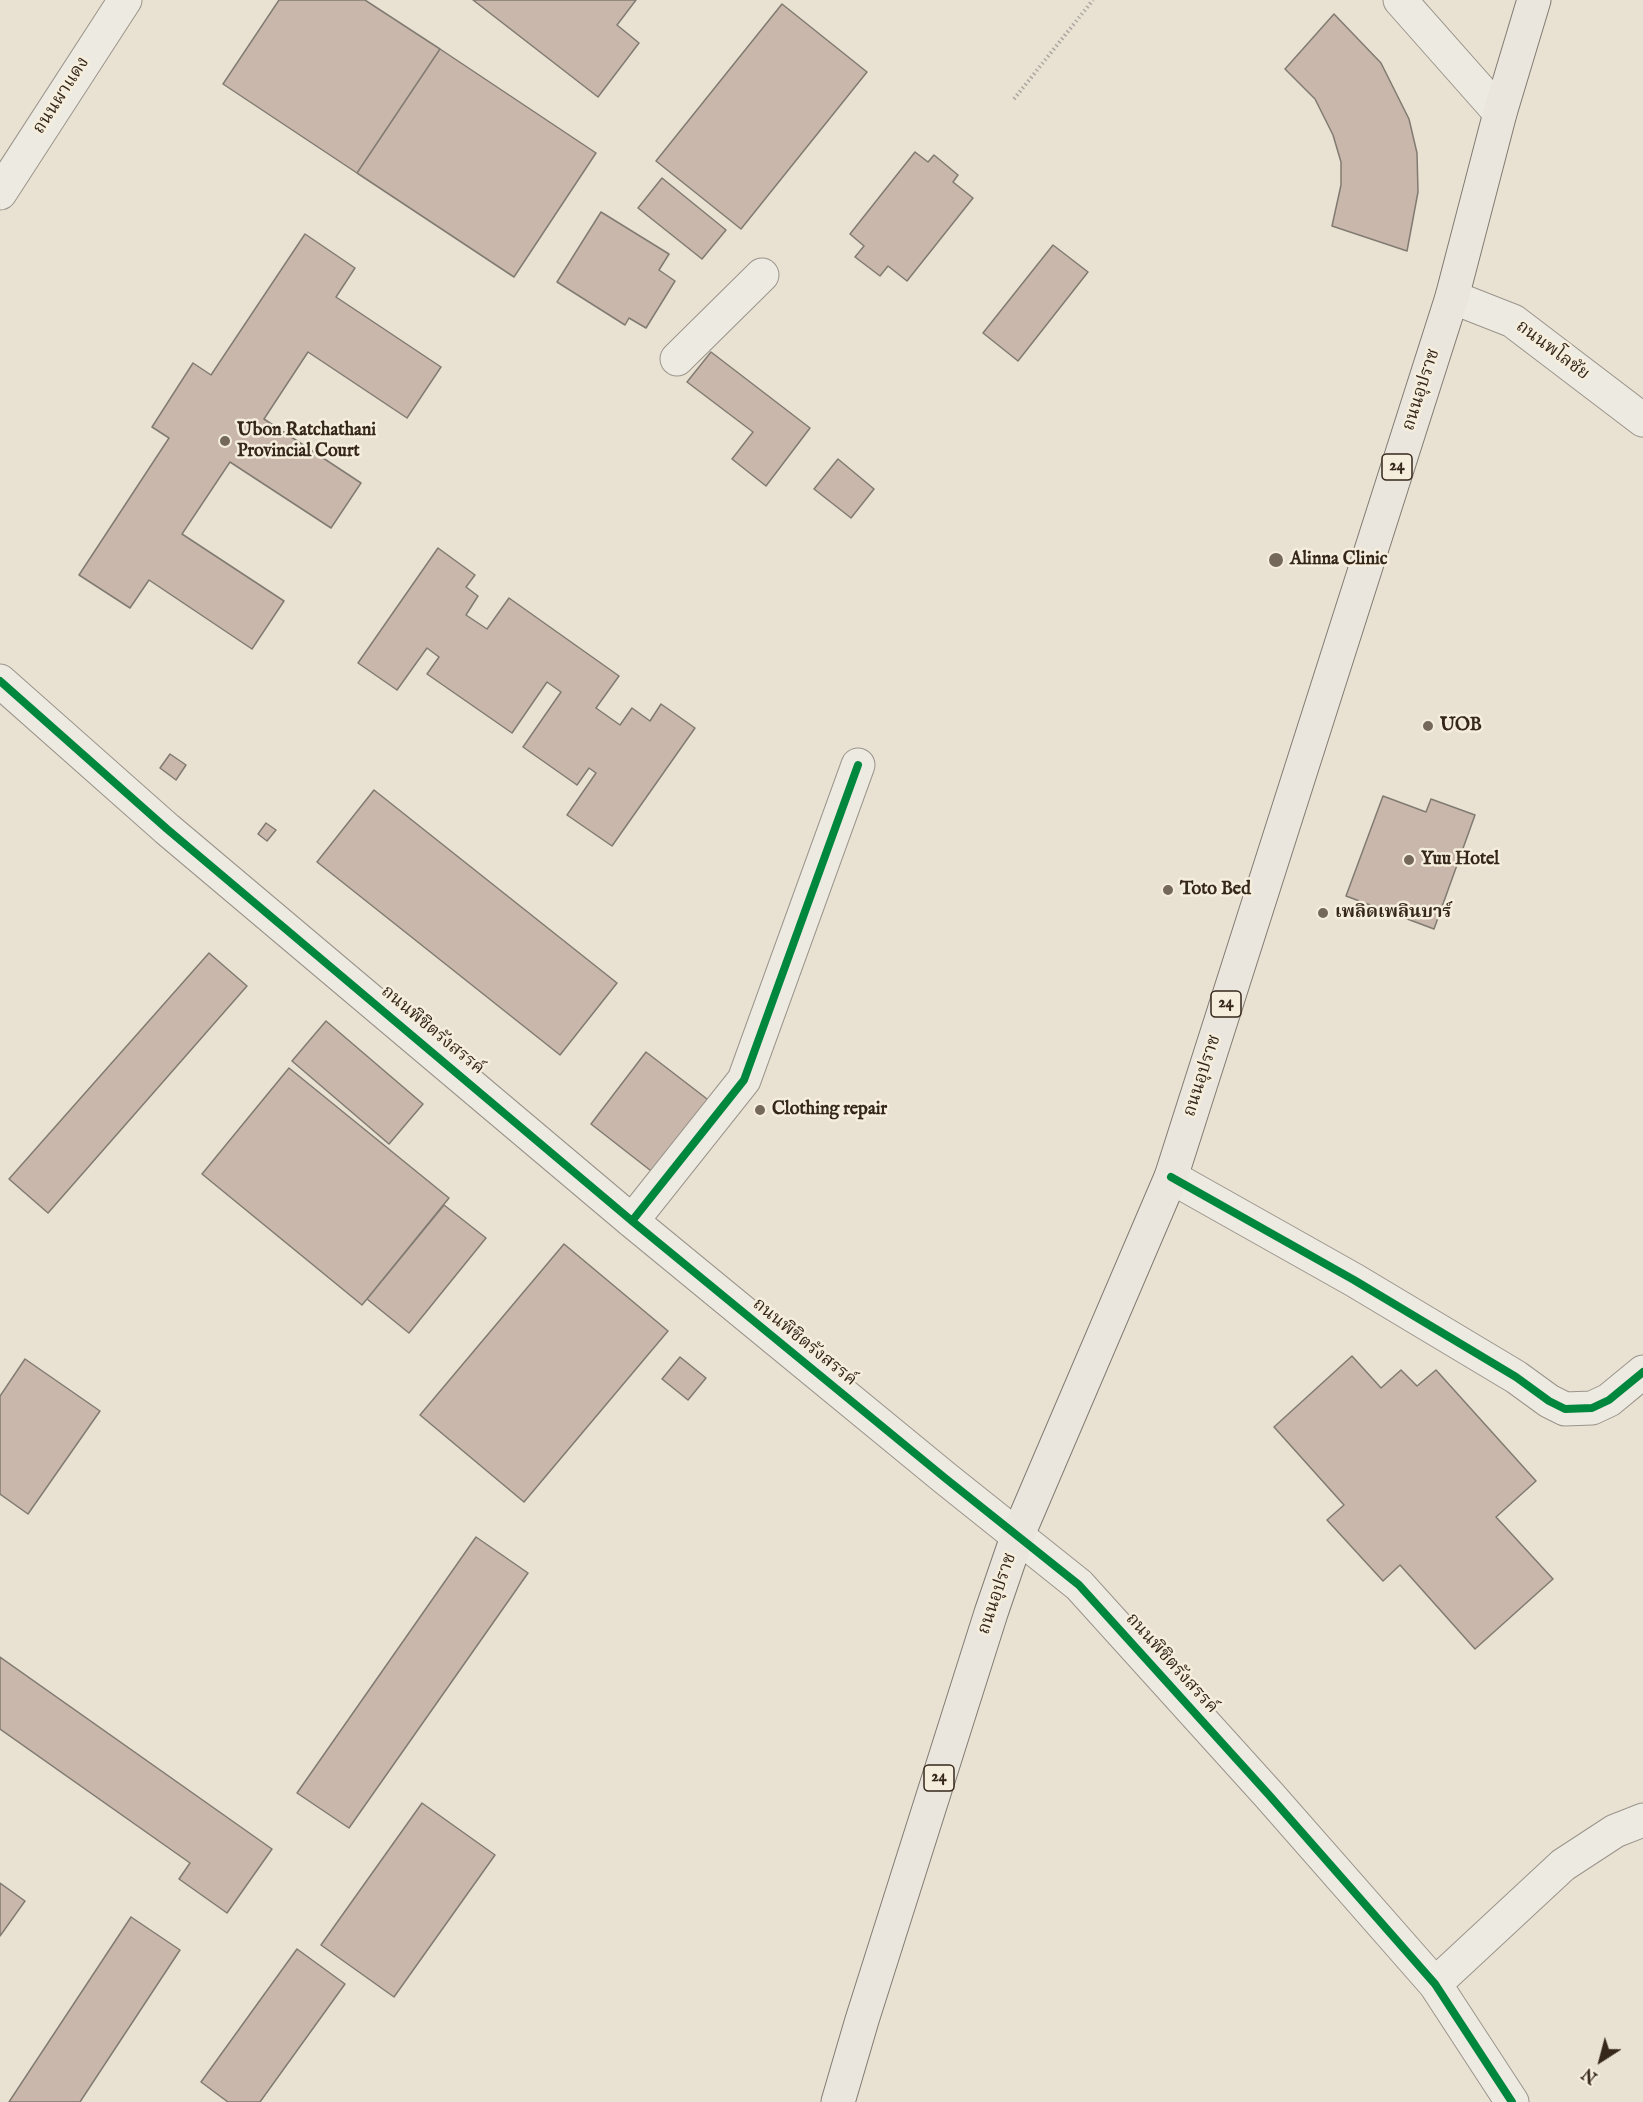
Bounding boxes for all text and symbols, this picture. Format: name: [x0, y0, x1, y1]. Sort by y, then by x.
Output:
street label: ถนนผาแดง: [29, 53, 95, 139]
street label: ถนนพโลชัย: [1511, 316, 1593, 386]
street label: ถนนอุปราช: [1399, 346, 1445, 434]
place label: Ubon Ratchathani Provincial Court: [237, 420, 376, 462]
marker: Ubon Ratchathani Provincial Court: [218, 434, 232, 448]
road number: 24: [1382, 454, 1412, 480]
place label: Alinna Clinic: [1290, 549, 1387, 571]
marker: Alinna Clinic: [1267, 551, 1285, 569]
place label: UOB: [1440, 715, 1482, 737]
marker: UOB: [1421, 719, 1435, 733]
place label: Yuu Hotel: [1421, 849, 1499, 871]
marker: Yuu Hotel: [1402, 853, 1416, 867]
place label: Toto Bed: [1180, 879, 1251, 901]
marker: Toto Bed: [1161, 883, 1175, 897]
place label: เพลิดเพลินบาร์: [1335, 902, 1451, 924]
marker: เพลิดเพลินบาร์: [1316, 906, 1330, 920]
street label: ถนนพิชิตรังสรรค์: [376, 982, 488, 1080]
road number: 24: [1211, 991, 1241, 1017]
street label: ถนนอุปราช: [1180, 1032, 1226, 1120]
place label: Clothing repair: [772, 1099, 887, 1121]
marker: Clothing repair: [753, 1103, 767, 1117]
street label: ถนนพิชิตรังสรรค์: [747, 1294, 861, 1392]
street label: ถนนอุปราช: [974, 1550, 1022, 1638]
street label: ถนนพิชิตรังสรรค์: [1120, 1609, 1222, 1719]
road number: 24: [924, 1765, 954, 1791]
north arrow: [1571, 2030, 1631, 2090]
text: N: [1579, 2062, 1602, 2087]

